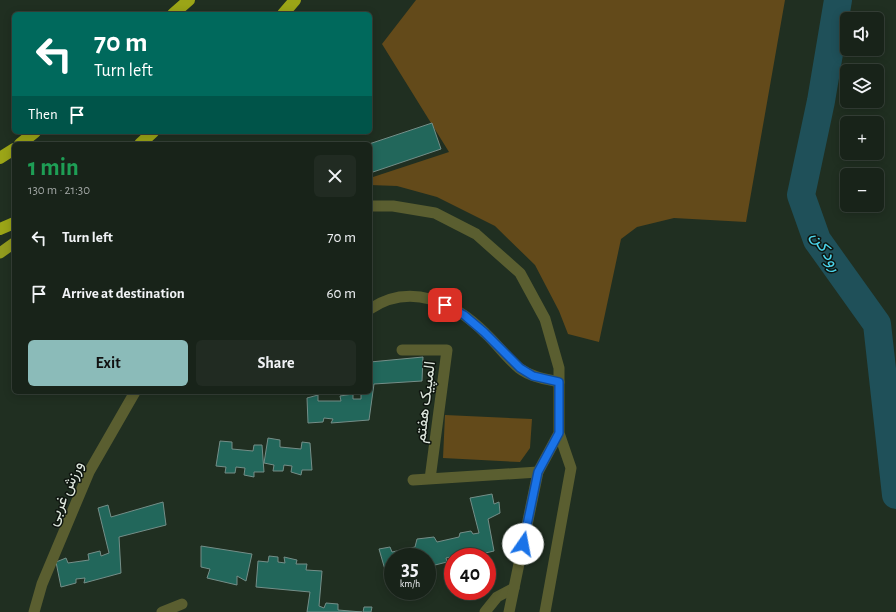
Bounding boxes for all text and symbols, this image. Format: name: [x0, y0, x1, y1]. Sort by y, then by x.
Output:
map controls: [840, 12, 884, 212]
button: sound: [840, 12, 884, 56]
icon: left: [28, 28, 80, 80]
text: 70 m: [94, 29, 148, 57]
text: Turn left: [94, 62, 153, 80]
button: layers: [840, 64, 884, 108]
icon: arrive: [66, 104, 88, 126]
text: Then: [28, 107, 58, 122]
button: +: [840, 116, 884, 160]
button: close: [314, 155, 356, 197]
text: 1 min: [28, 156, 79, 180]
button: −: [840, 168, 884, 212]
text: 130 m · 21:30: [28, 184, 90, 197]
icon: left: [28, 227, 50, 249]
water label: رود کن: [806, 228, 845, 275]
text: Turn left: [62, 230, 113, 245]
text: 70 m: [327, 230, 356, 245]
icon: arrive: [28, 283, 50, 305]
text: Arrive at destination: [62, 286, 185, 301]
text: 60 m: [327, 286, 356, 301]
pin: [428, 288, 462, 322]
icon: arrive: [434, 294, 456, 316]
button: Exit: [28, 340, 188, 386]
button: Share: [196, 340, 356, 386]
street label: المپیک هفتم: [412, 360, 441, 444]
street label: ورزش غربی: [44, 459, 88, 529]
position arrow: [502, 523, 544, 565]
speed limit sign: 40: [444, 548, 496, 600]
text: 35: [401, 559, 419, 579]
text: km/h: [400, 579, 420, 589]

